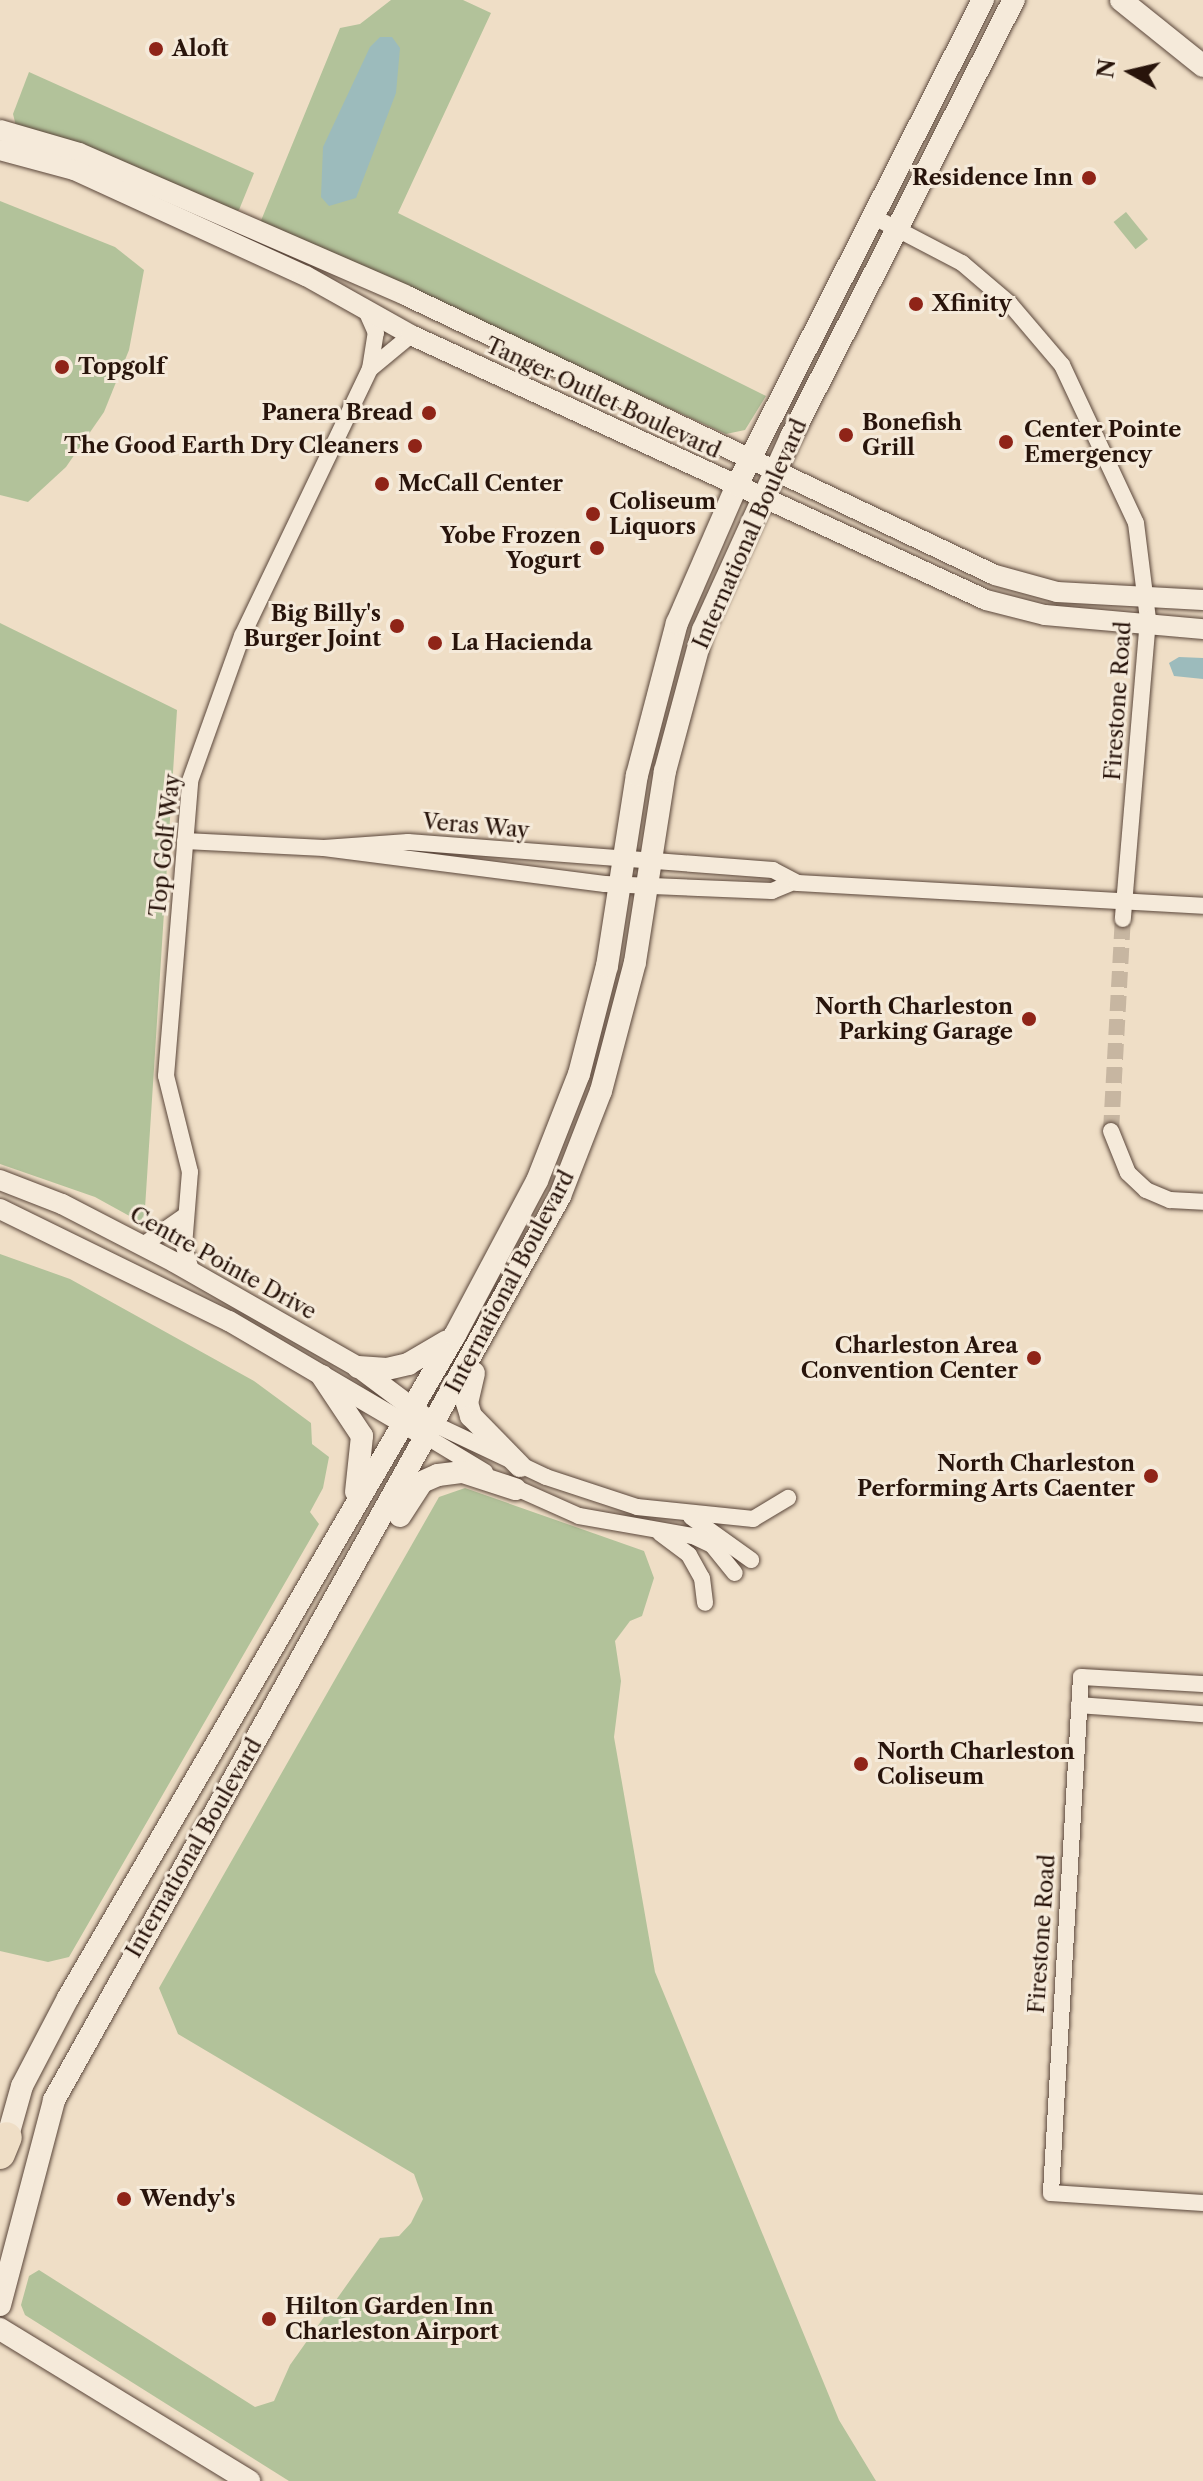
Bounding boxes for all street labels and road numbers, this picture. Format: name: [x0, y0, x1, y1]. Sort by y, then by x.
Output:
street label: Tanger Outlet Boulevard: [481, 332, 725, 464]
street label: International Boulevard: [687, 415, 813, 653]
street label: Firestone Road: [1099, 621, 1137, 781]
street label: Top Golf Way: [144, 772, 186, 918]
street label: Veras Way: [421, 808, 531, 844]
street label: International Boulevard: [440, 1166, 580, 1398]
street label: Centre Pointe Drive: [125, 1201, 321, 1325]
street label: International Boulevard: [120, 1734, 268, 1962]
street label: Firestone Road: [1023, 1854, 1061, 2014]

